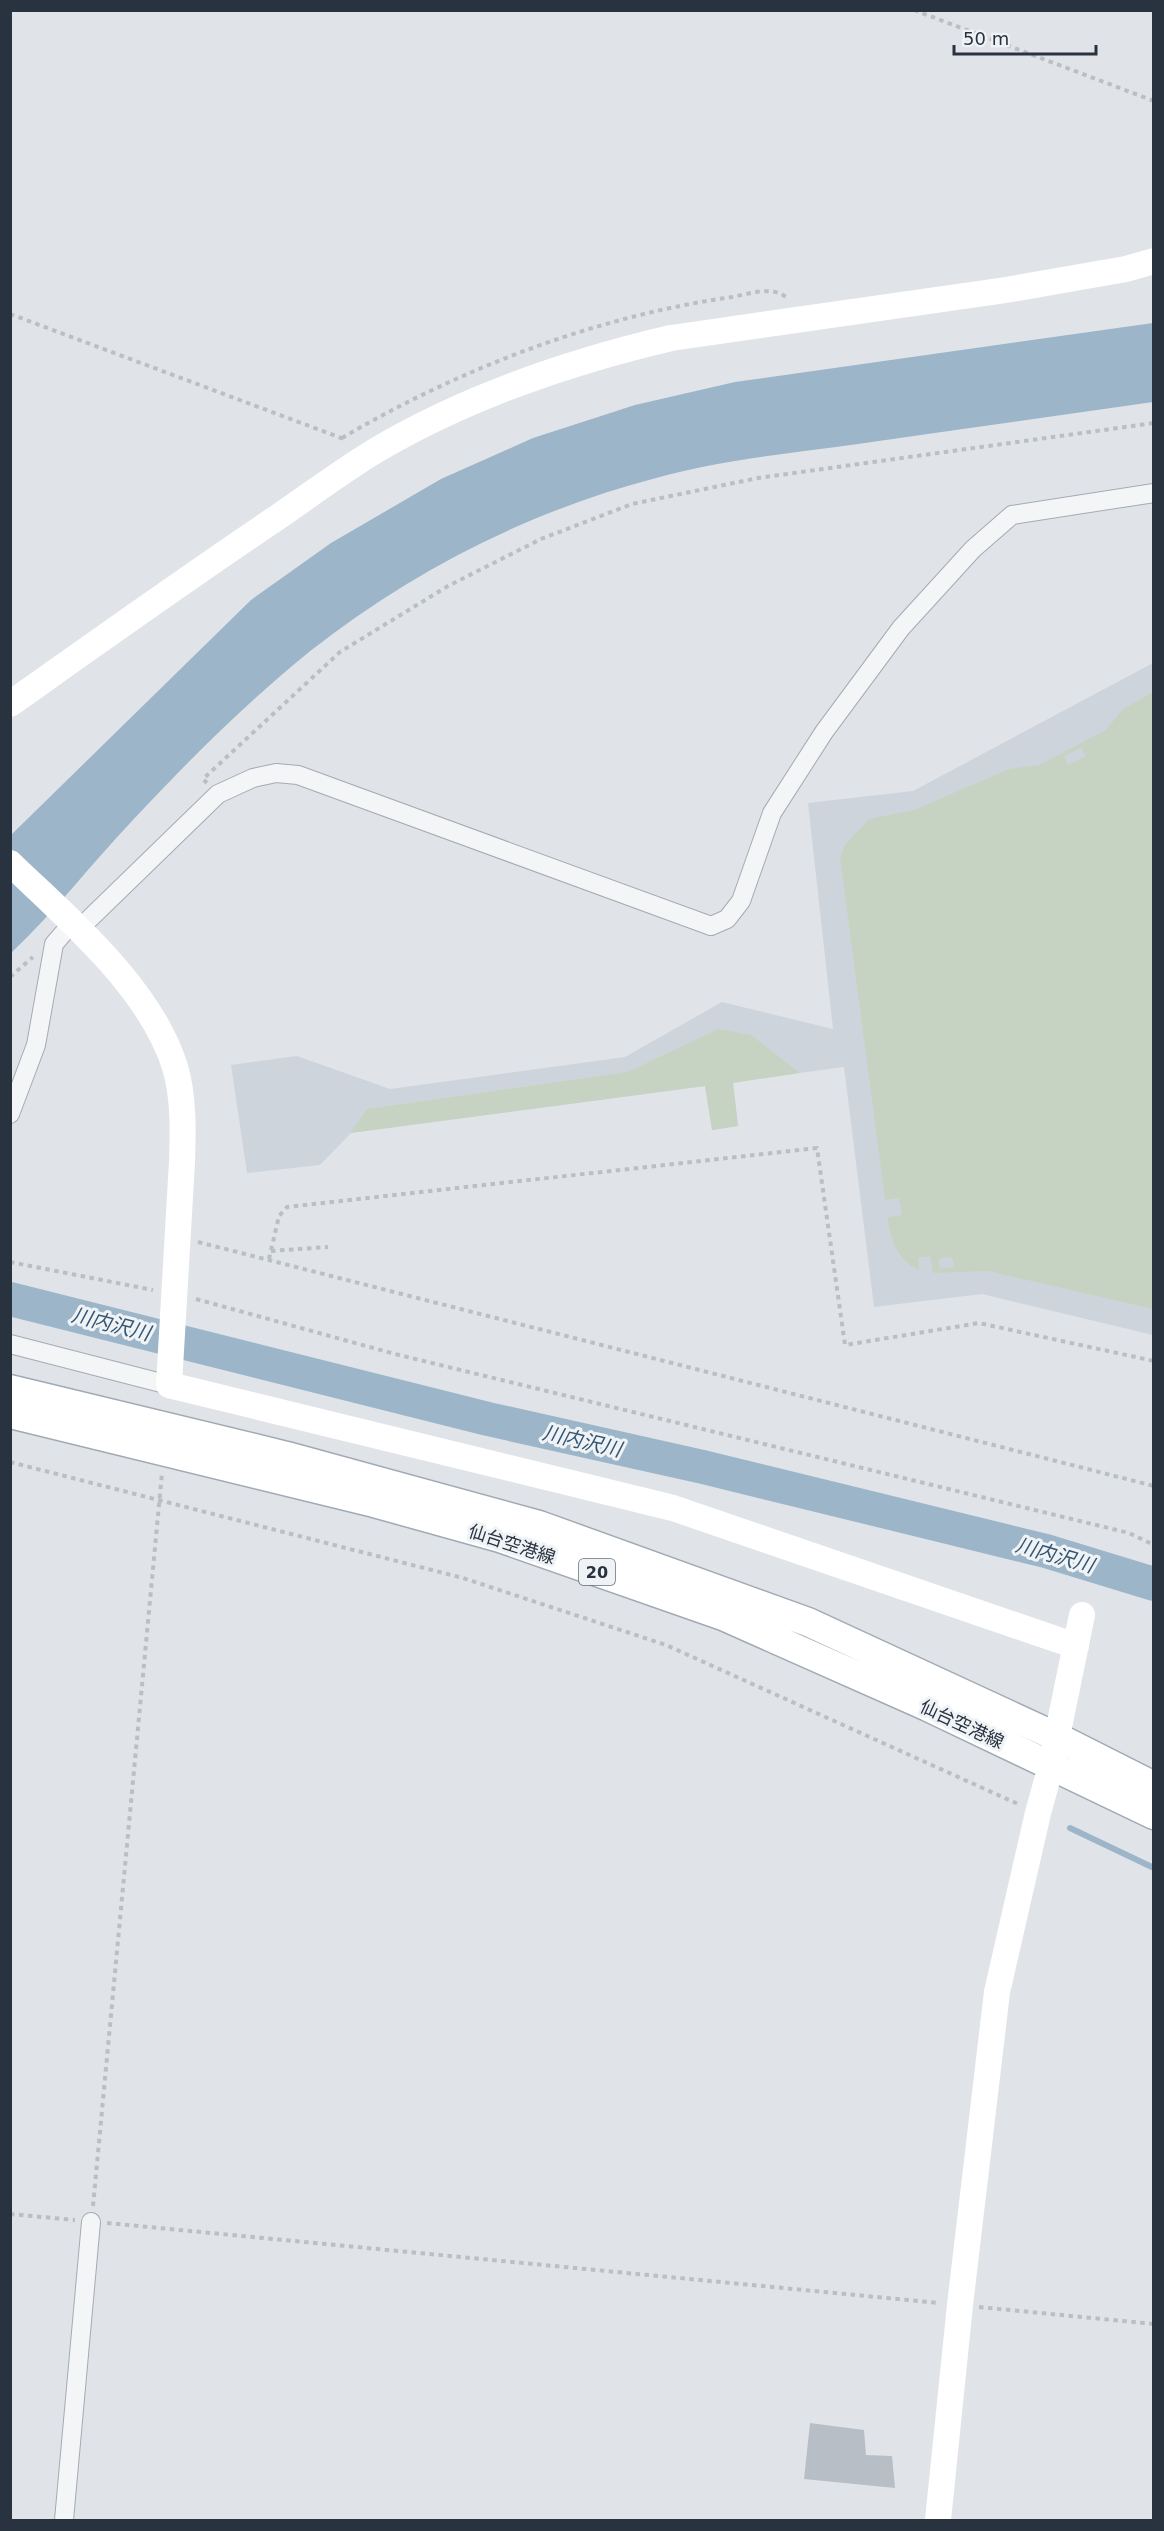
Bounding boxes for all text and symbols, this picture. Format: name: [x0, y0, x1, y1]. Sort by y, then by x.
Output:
scale bar: [954, 18, 1096, 56]
text: 50 m: [963, 28, 1009, 49]
water label: 川内沢川: [69, 1303, 155, 1346]
water label: 川内沢川: [540, 1420, 626, 1462]
street label: 仙台空港線: [466, 1520, 558, 1568]
water label: 川内沢川: [1013, 1532, 1099, 1578]
road number: 20: [579, 1559, 615, 1585]
street label: 仙台空港線: [917, 1695, 1007, 1753]

